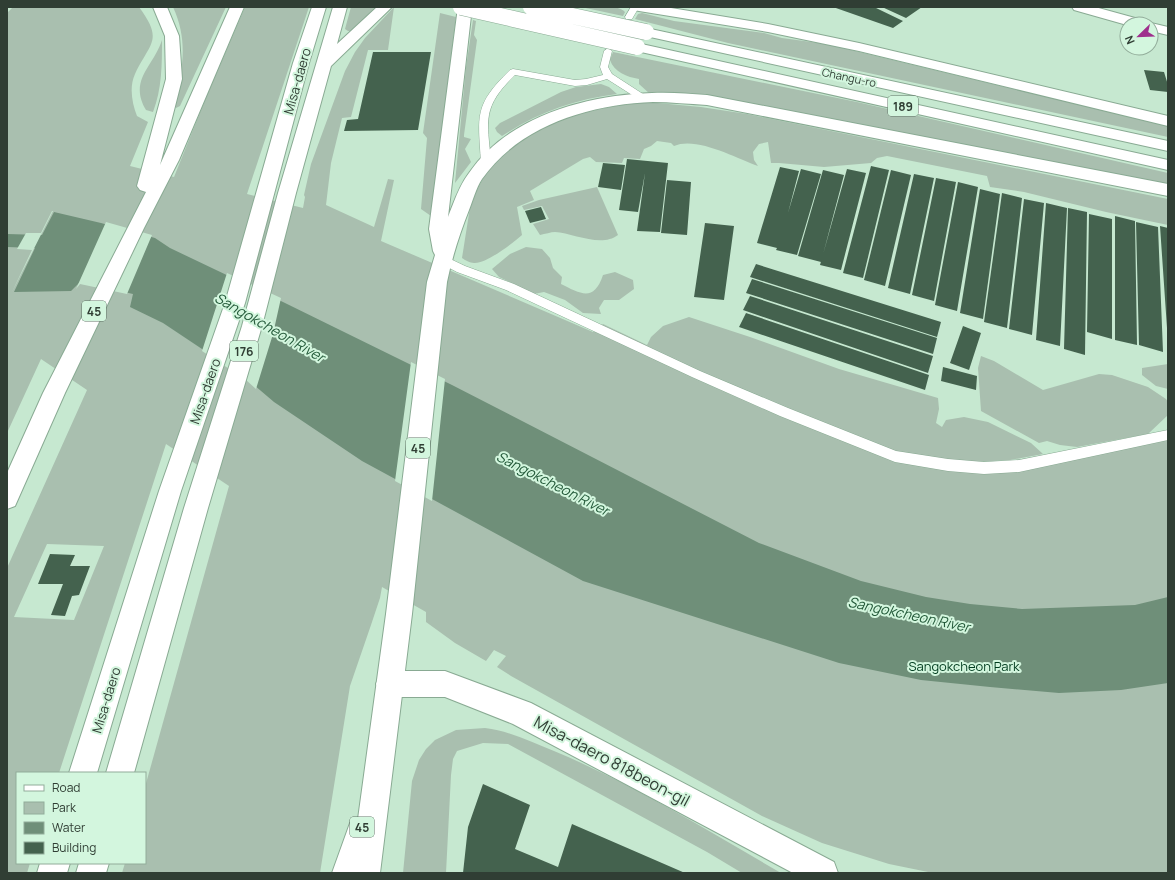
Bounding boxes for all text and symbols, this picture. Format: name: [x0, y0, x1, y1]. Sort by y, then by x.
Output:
north arrow: [1119, 16, 1159, 56]
text: N: [1121, 33, 1138, 47]
street label: Misa-daero: [279, 45, 315, 116]
street label: Changu-ro: [821, 64, 878, 90]
road number: 189: [888, 96, 918, 116]
water label: Sangokcheon River: [212, 288, 330, 367]
road number: 45: [82, 301, 106, 321]
road number: 176: [230, 341, 258, 361]
street label: Misa-daero: [185, 356, 225, 426]
road number: 45: [406, 438, 430, 458]
water label: Sangokcheon River: [493, 446, 614, 520]
water label: Sangokcheon River: [846, 592, 973, 637]
park label: Sangokcheon Park: [908, 657, 1020, 675]
street label: Misa-daero: [87, 664, 125, 735]
street label: Misa-daero 818beon-gil: [530, 711, 694, 811]
legend: [16, 772, 146, 864]
text: Road: [52, 779, 80, 796]
text: Park: [52, 799, 77, 816]
road number: 45: [350, 817, 374, 837]
text: Water: [52, 819, 86, 836]
text: Building: [52, 839, 96, 856]

